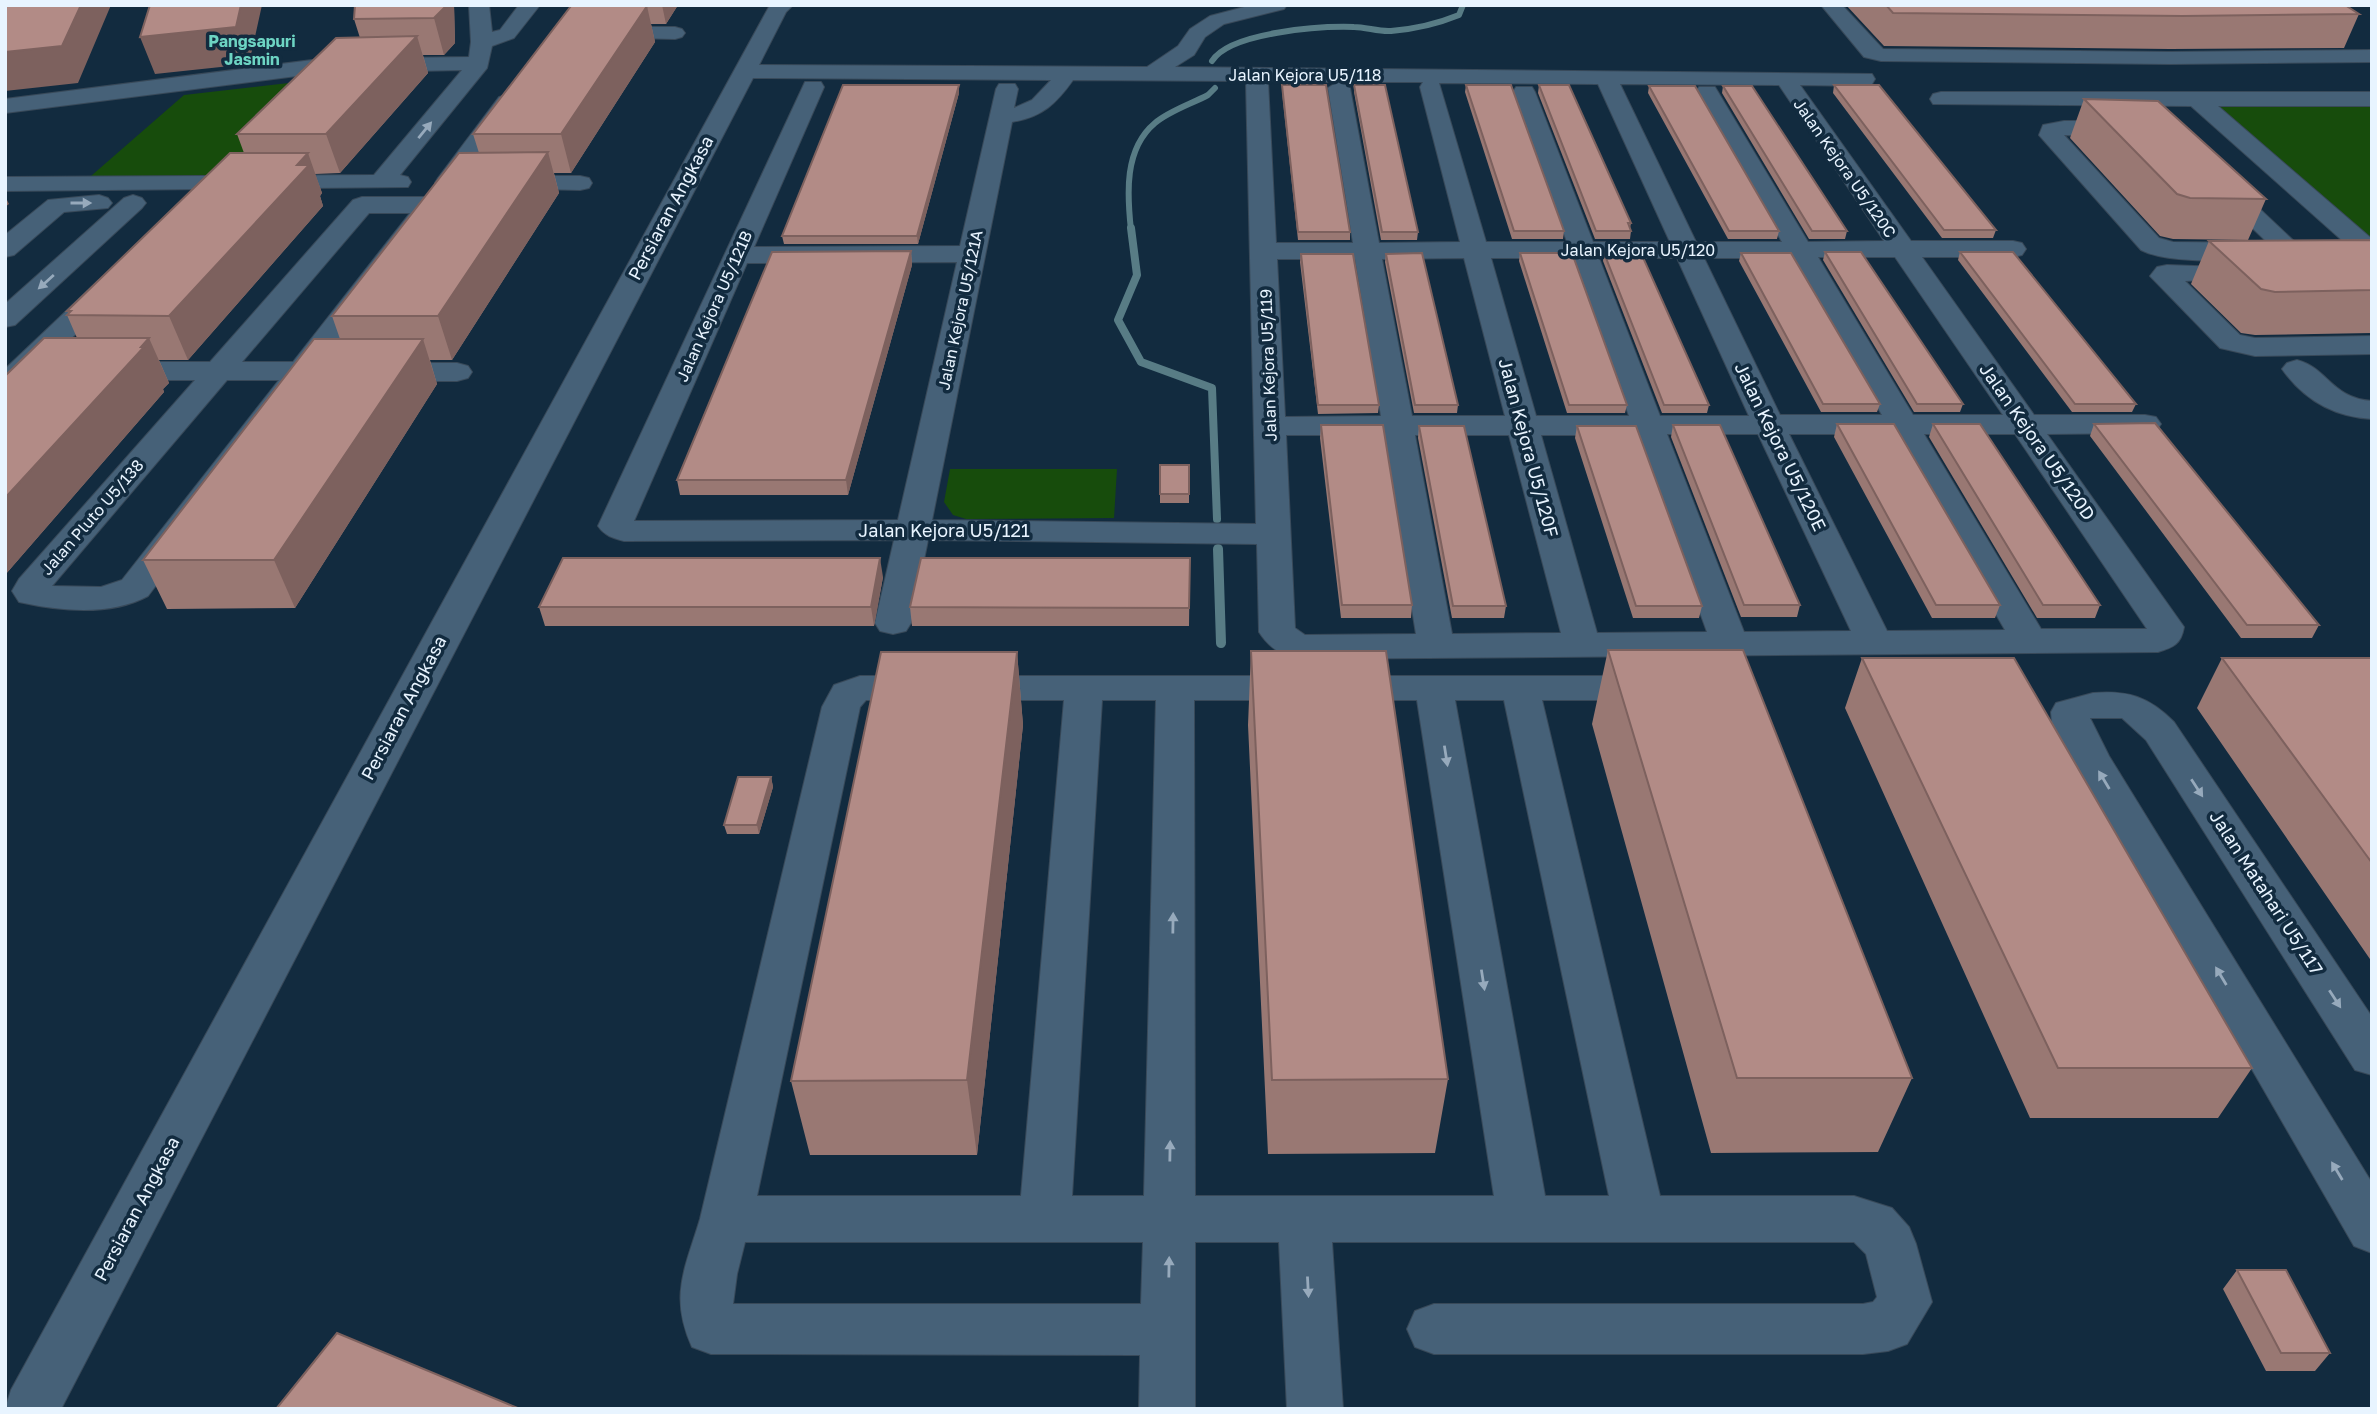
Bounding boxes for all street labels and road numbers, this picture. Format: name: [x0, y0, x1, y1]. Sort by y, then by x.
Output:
street label: Jalan Kejora U5/118: [1229, 65, 1381, 85]
street label: Jalan Kejora U5/120C: [1789, 95, 1901, 242]
street label: Persiaran Angkasa: [623, 132, 717, 283]
street label: Jalan Kejora U5/121B: [672, 227, 756, 385]
street label: Jalan Kejora U5/121A: [933, 228, 987, 392]
street label: Jalan Kejora U5/120: [1561, 240, 1715, 260]
street label: Jalan Kejora U5/119: [1255, 288, 1281, 442]
street label: Jalan Kejora U5/120F: [1494, 356, 1563, 540]
street label: Jalan Kejora U5/120E: [1731, 359, 1831, 534]
street label: Jalan Kejora U5/120D: [1975, 359, 2100, 524]
street label: Jalan Pluto U5/138: [36, 455, 148, 579]
street label: Jalan Kejora U5/121: [858, 519, 1030, 541]
street label: Persiaran Angkasa: [356, 632, 450, 783]
street label: Jalan Matahari U5/117: [2206, 806, 2328, 979]
street label: Persiaran Angkasa: [89, 1133, 183, 1284]

